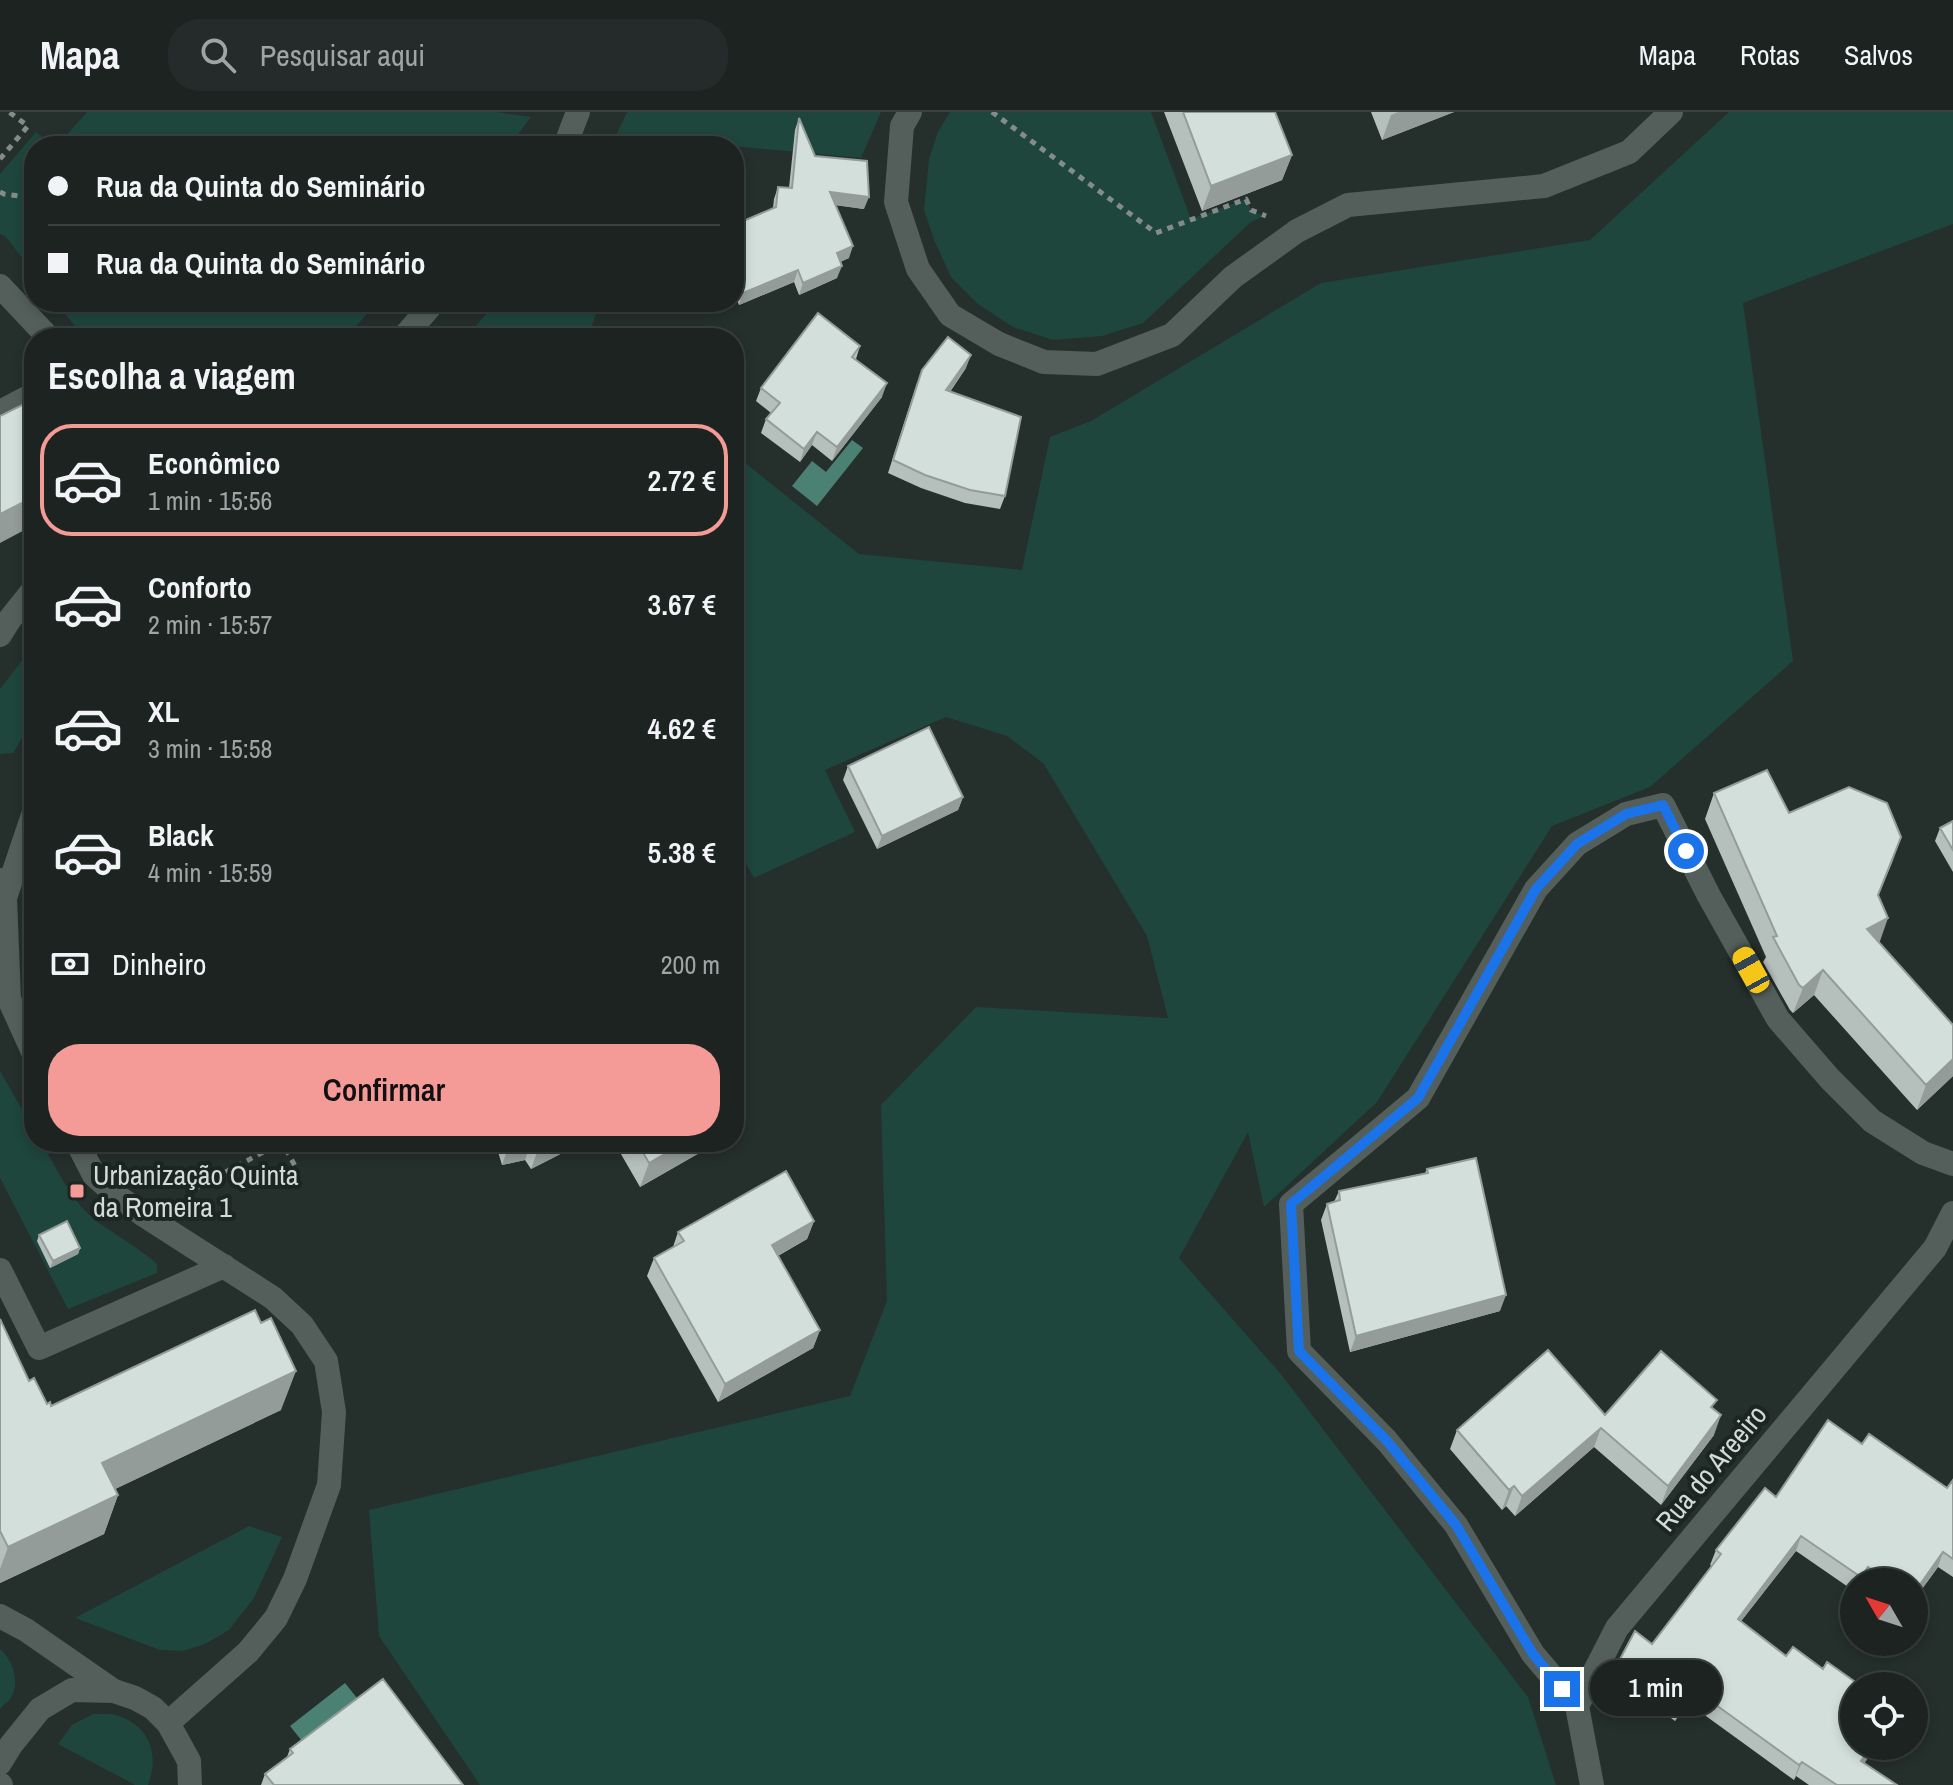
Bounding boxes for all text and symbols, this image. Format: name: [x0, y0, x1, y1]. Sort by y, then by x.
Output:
search box: [168, 19, 728, 91]
text: Mapa: [40, 30, 120, 81]
icon: search: [196, 33, 240, 77]
text: Pesquisar aqui: [260, 35, 425, 75]
text: Mapa: [1639, 36, 1696, 74]
text: Rotas: [1740, 36, 1800, 74]
text: Salvos: [1844, 36, 1913, 74]
text: Rua da Quinta do Seminário: [96, 166, 425, 206]
text: Rua da Quinta do Seminário: [96, 243, 425, 283]
text: Escolha a viagem: [48, 352, 296, 400]
text: Econômico: [148, 443, 281, 483]
icon: car: [52, 444, 124, 516]
text: 2.72 €: [648, 460, 716, 500]
text: 1 min · 15:56: [148, 483, 272, 518]
text: Conforto: [148, 567, 252, 607]
icon: car: [52, 568, 124, 640]
text: 3.67 €: [648, 584, 716, 624]
text: 2 min · 15:57: [148, 607, 272, 642]
text: XL: [148, 691, 179, 731]
icon: car: [52, 692, 124, 764]
text: 4.62 €: [648, 708, 716, 748]
text: 3 min · 15:58: [148, 731, 272, 766]
text: Black: [148, 815, 214, 855]
icon: car: [52, 816, 124, 888]
text: 5.38 €: [648, 832, 716, 872]
route start: [1668, 833, 1704, 869]
text: 4 min · 15:59: [148, 855, 272, 890]
icon: cash: [48, 942, 92, 986]
car: [1729, 943, 1773, 997]
text: Dinheiro: [112, 944, 206, 984]
text: 200 m: [661, 947, 720, 982]
button: Confirmar: [48, 1044, 720, 1136]
place label: Urbanização Quinta da Romeira 1: [93, 1156, 299, 1226]
marker: Urbanização Quinta da Romeira 1: [68, 1182, 86, 1200]
street label: Rua do Areeiro: [1647, 1397, 1775, 1539]
north arrow: [1840, 1568, 1928, 1656]
map controls: [1840, 1568, 1928, 1760]
callout: 1 min: [1590, 1661, 1722, 1717]
text: 1 min: [1629, 1670, 1683, 1705]
route end: [1544, 1671, 1580, 1707]
button: locate: [1840, 1672, 1928, 1760]

